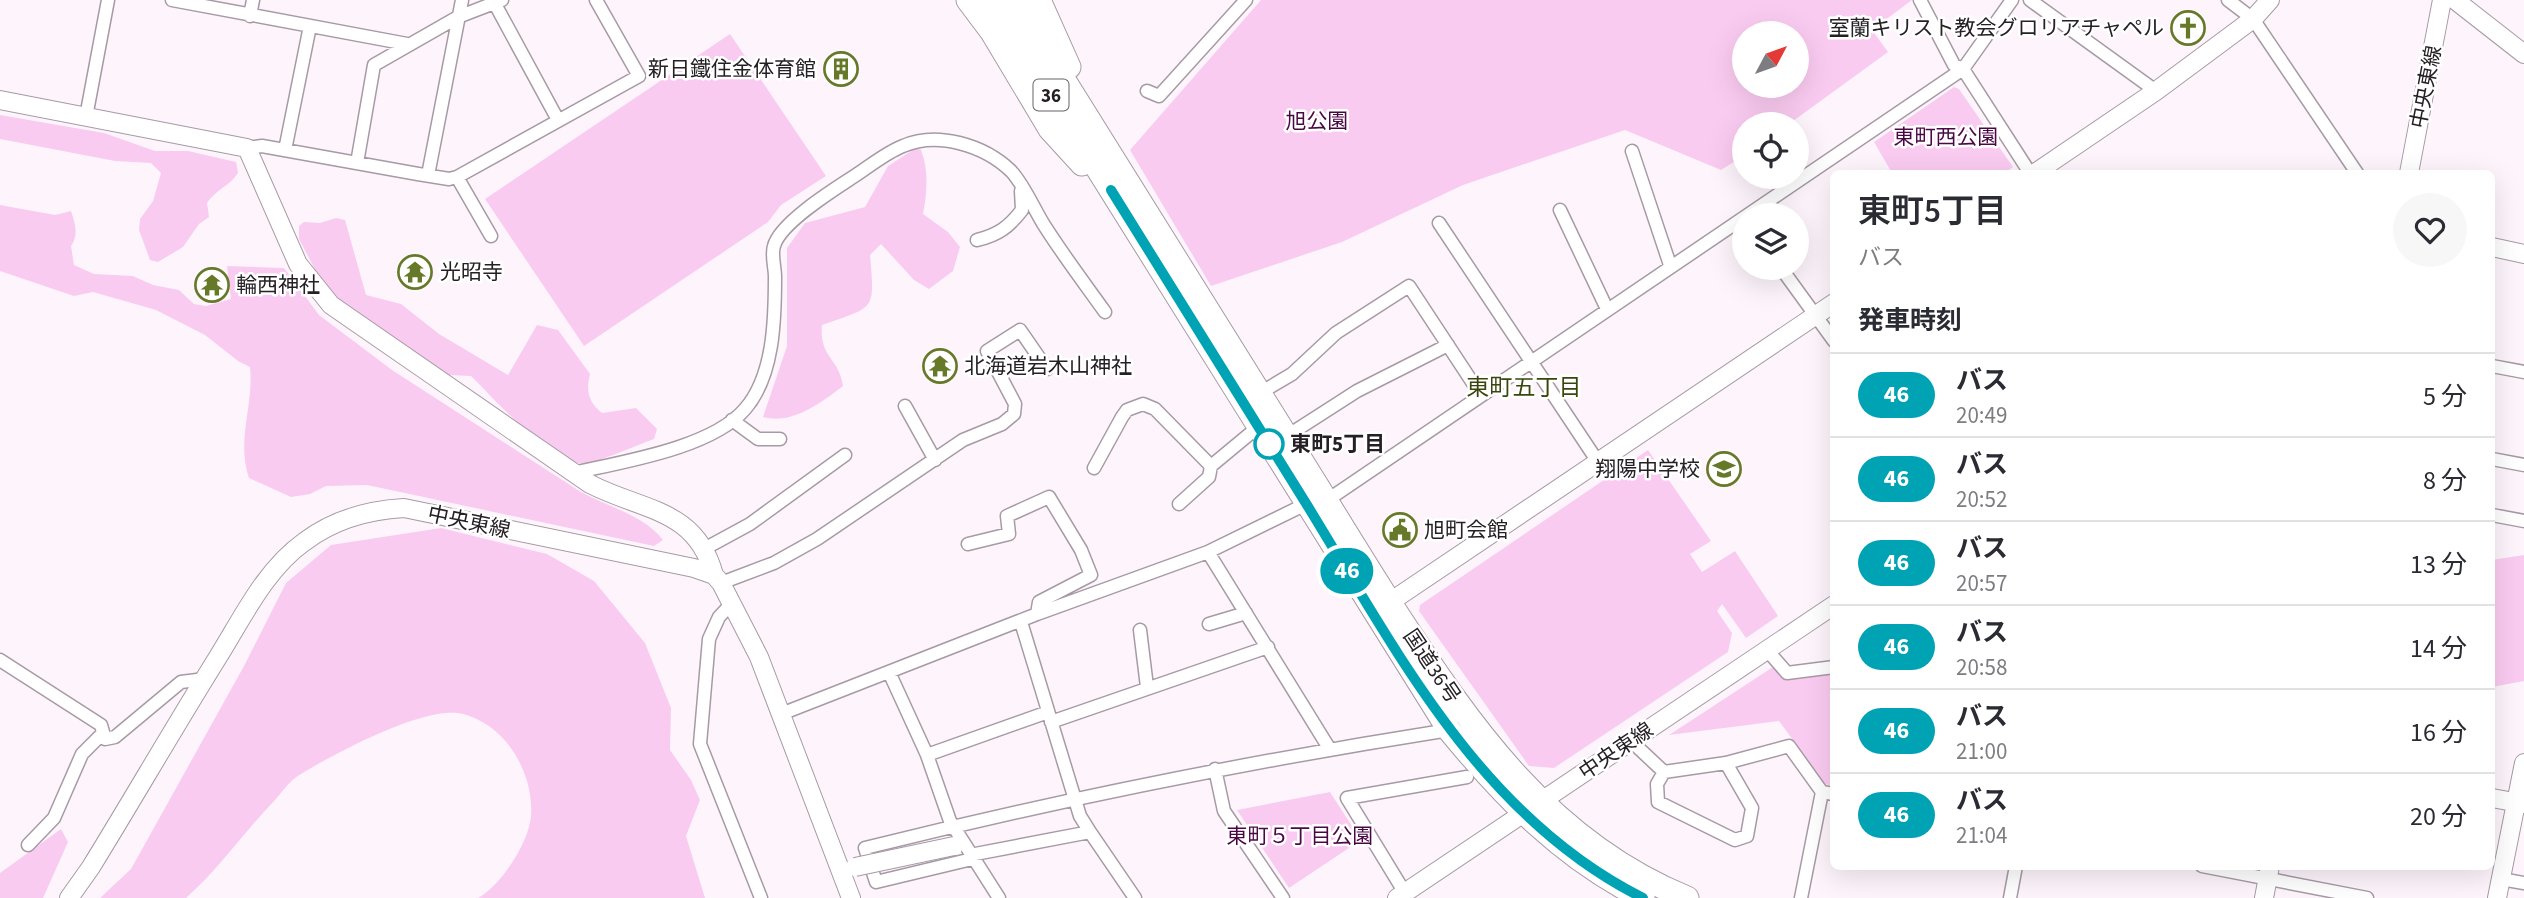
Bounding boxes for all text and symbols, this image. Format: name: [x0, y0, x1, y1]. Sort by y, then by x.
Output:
church icon: 室蘭キリスト教会グロリアチャペル: [2169, 9, 2207, 47]
place label: 室蘭キリスト教会グロリアチャペル: [1829, 13, 2164, 43]
north arrow: [1732, 21, 1810, 98]
map controls: [1732, 21, 1809, 280]
street label: 中央東線: [2403, 43, 2449, 131]
building icon: 新日鐵住金体育館: [822, 50, 860, 88]
place label: 新日鐵住金体育館: [648, 54, 816, 84]
road number: 36: [1034, 80, 1068, 110]
park label: 旭公園: [1286, 106, 1349, 136]
button: locate: [1732, 112, 1809, 189]
park label: 東町西公園: [1894, 122, 1999, 152]
text: 東町5丁目: [1858, 188, 2007, 235]
button: heart: [2393, 193, 2467, 267]
button: layers: [1732, 203, 1809, 280]
text: バス: [1858, 241, 1904, 274]
temple icon: 光昭寺: [396, 253, 434, 291]
place label: 光昭寺: [440, 257, 503, 287]
temple icon: 輪西神社: [193, 266, 231, 304]
place label: 輪西神社: [236, 270, 320, 300]
text: 発車時刻: [1858, 302, 1962, 339]
temple icon: 北海道岩木山神社: [921, 347, 959, 385]
place label: 北海道岩木山神社: [964, 351, 1132, 381]
text: バス: [1956, 362, 2008, 399]
district label: 東町五丁目: [1467, 371, 1582, 404]
text: 46: [1884, 377, 1909, 412]
text: 5 分: [2423, 378, 2467, 415]
text: 20:49: [1956, 399, 2007, 432]
marker: 東町5丁目: [1254, 429, 1284, 459]
place label: 東町5丁目: [1290, 429, 1385, 459]
text: バス: [1956, 446, 2008, 483]
school or university icon: 翔陽中学校: [1705, 450, 1743, 488]
place label: 翔陽中学校: [1595, 454, 1700, 484]
text: 46: [1884, 461, 1909, 496]
text: 8 分: [2423, 462, 2467, 499]
text: 20:52: [1956, 483, 2007, 516]
street label: 中央東線: [425, 499, 513, 545]
public building icon: 旭町会館: [1381, 511, 1419, 549]
place label: 旭町会館: [1424, 515, 1508, 545]
text: バス: [1956, 530, 2008, 567]
text: 46: [1884, 545, 1909, 580]
text: 13 分: [2410, 546, 2467, 583]
line badge: 46: [1316, 548, 1378, 594]
text: 46: [1334, 553, 1360, 588]
text: 20:57: [1956, 567, 2007, 600]
text: バス: [1956, 614, 2008, 651]
street label: 国道36号: [1396, 623, 1468, 709]
text: 46: [1884, 629, 1909, 664]
text: 14 分: [2410, 630, 2467, 667]
text: 20:58: [1956, 651, 2007, 684]
text: バス: [1956, 698, 2008, 735]
text: 46: [1884, 713, 1909, 748]
text: 16 分: [2410, 714, 2467, 751]
street label: 中央東線: [1573, 715, 1659, 787]
text: 21:00: [1956, 735, 2007, 768]
text: バス: [1956, 782, 2008, 819]
text: 46: [1884, 797, 1909, 832]
text: 20 分: [2410, 798, 2467, 835]
text: 21:04: [1956, 819, 2007, 852]
park label: 東町５丁目公園: [1227, 821, 1374, 851]

